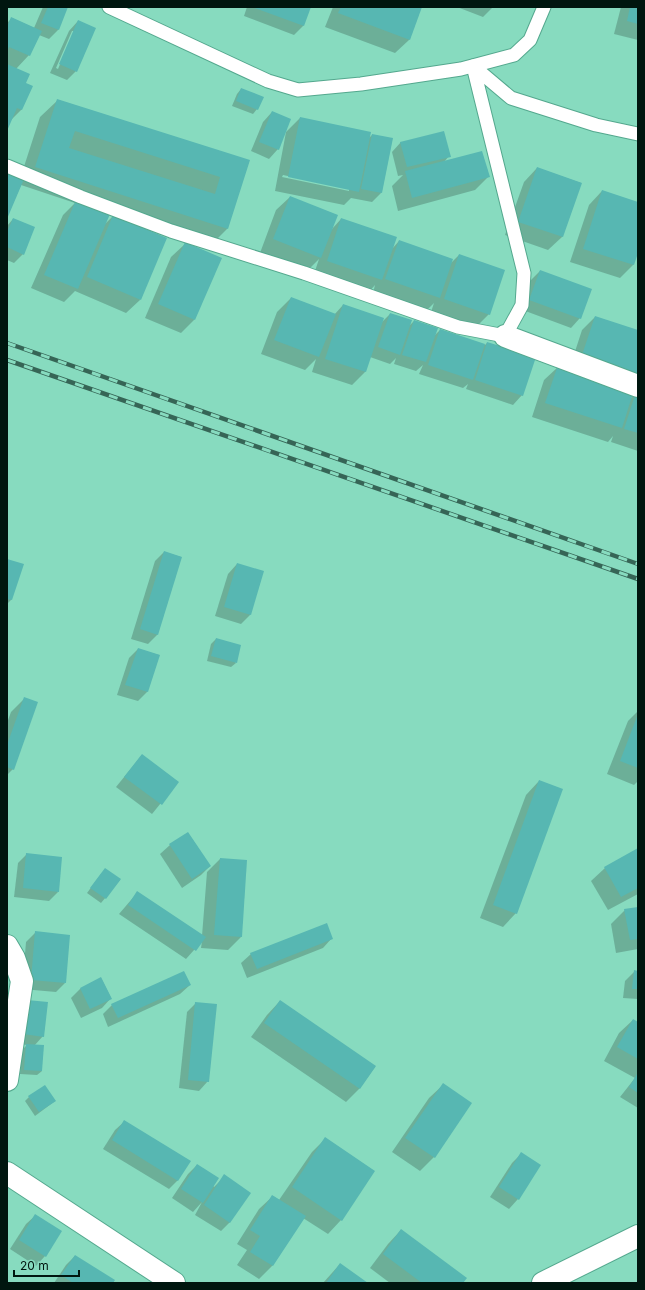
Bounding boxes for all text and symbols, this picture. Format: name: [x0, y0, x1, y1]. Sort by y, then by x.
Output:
scale bar: [14, 1252, 79, 1278]
text: 20 m: [20, 1258, 49, 1273]

